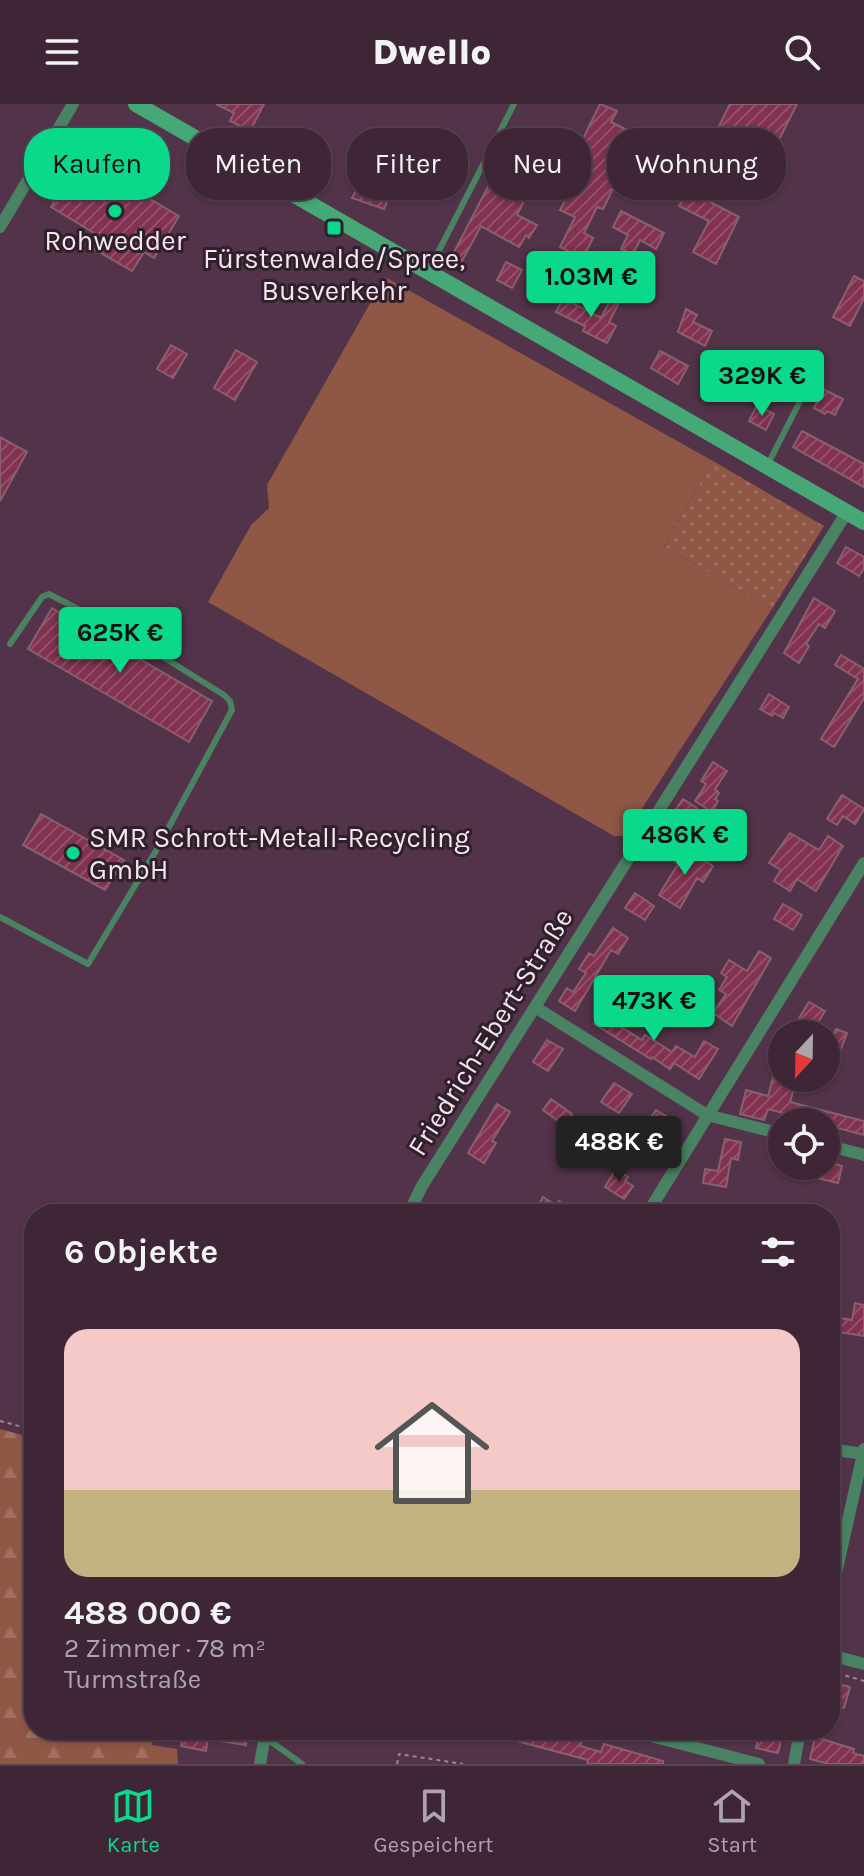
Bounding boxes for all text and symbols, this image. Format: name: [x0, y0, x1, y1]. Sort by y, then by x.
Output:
icon: menu: [40, 30, 84, 74]
icon: search: [780, 30, 824, 74]
text: Dwello: [373, 31, 491, 73]
chip: Kaufen: [24, 128, 170, 200]
chip: Mieten: [186, 128, 331, 200]
chip: Filter: [347, 128, 468, 200]
chip: Neu: [484, 128, 591, 200]
chip: Wohnung: [607, 128, 786, 200]
marker: Rohwedder: [106, 202, 124, 220]
marker: Fürstenwalde/Spree, Busverkehr: [325, 219, 343, 237]
place label: Rohwedder: [44, 224, 187, 257]
place label: Fürstenwalde/Spree, Busverkehr: [203, 242, 465, 307]
pin: 1.03M €: [517, 251, 665, 319]
text: 1.03M €: [544, 261, 638, 292]
pin: 329K €: [697, 350, 827, 418]
text: 329K €: [718, 360, 806, 391]
pin: 625K €: [55, 607, 185, 675]
text: 625K €: [77, 617, 163, 648]
pin: 486K €: [620, 809, 750, 877]
text: 486K €: [641, 819, 729, 850]
place label: SMR Schrott-Metall-Recycling GmbH: [89, 821, 470, 886]
marker: SMR Schrott-Metall-Recycling GmbH: [64, 844, 82, 862]
street label: Friedrich-Ebert-Straße: [400, 902, 580, 1162]
pin: 473K €: [589, 975, 719, 1043]
text: 473K €: [612, 985, 696, 1016]
north arrow: [768, 1020, 840, 1092]
map controls: [768, 1020, 840, 1180]
button: locate: [768, 1108, 840, 1180]
pin: 488K €: [554, 1116, 684, 1184]
text: 488K €: [574, 1126, 664, 1157]
icon: filters: [756, 1230, 800, 1274]
text: 6 Objekte: [64, 1232, 218, 1272]
icon: home: [360, 1381, 504, 1525]
text: 488 000 €: [64, 1593, 231, 1633]
text: 2 Zimmer · 78 m²: [64, 1633, 266, 1664]
text: Turmstraße: [64, 1664, 201, 1695]
tab: Karte: [107, 1784, 160, 1858]
tab: Gespeichert: [374, 1784, 493, 1858]
tab: Start: [707, 1784, 757, 1858]

